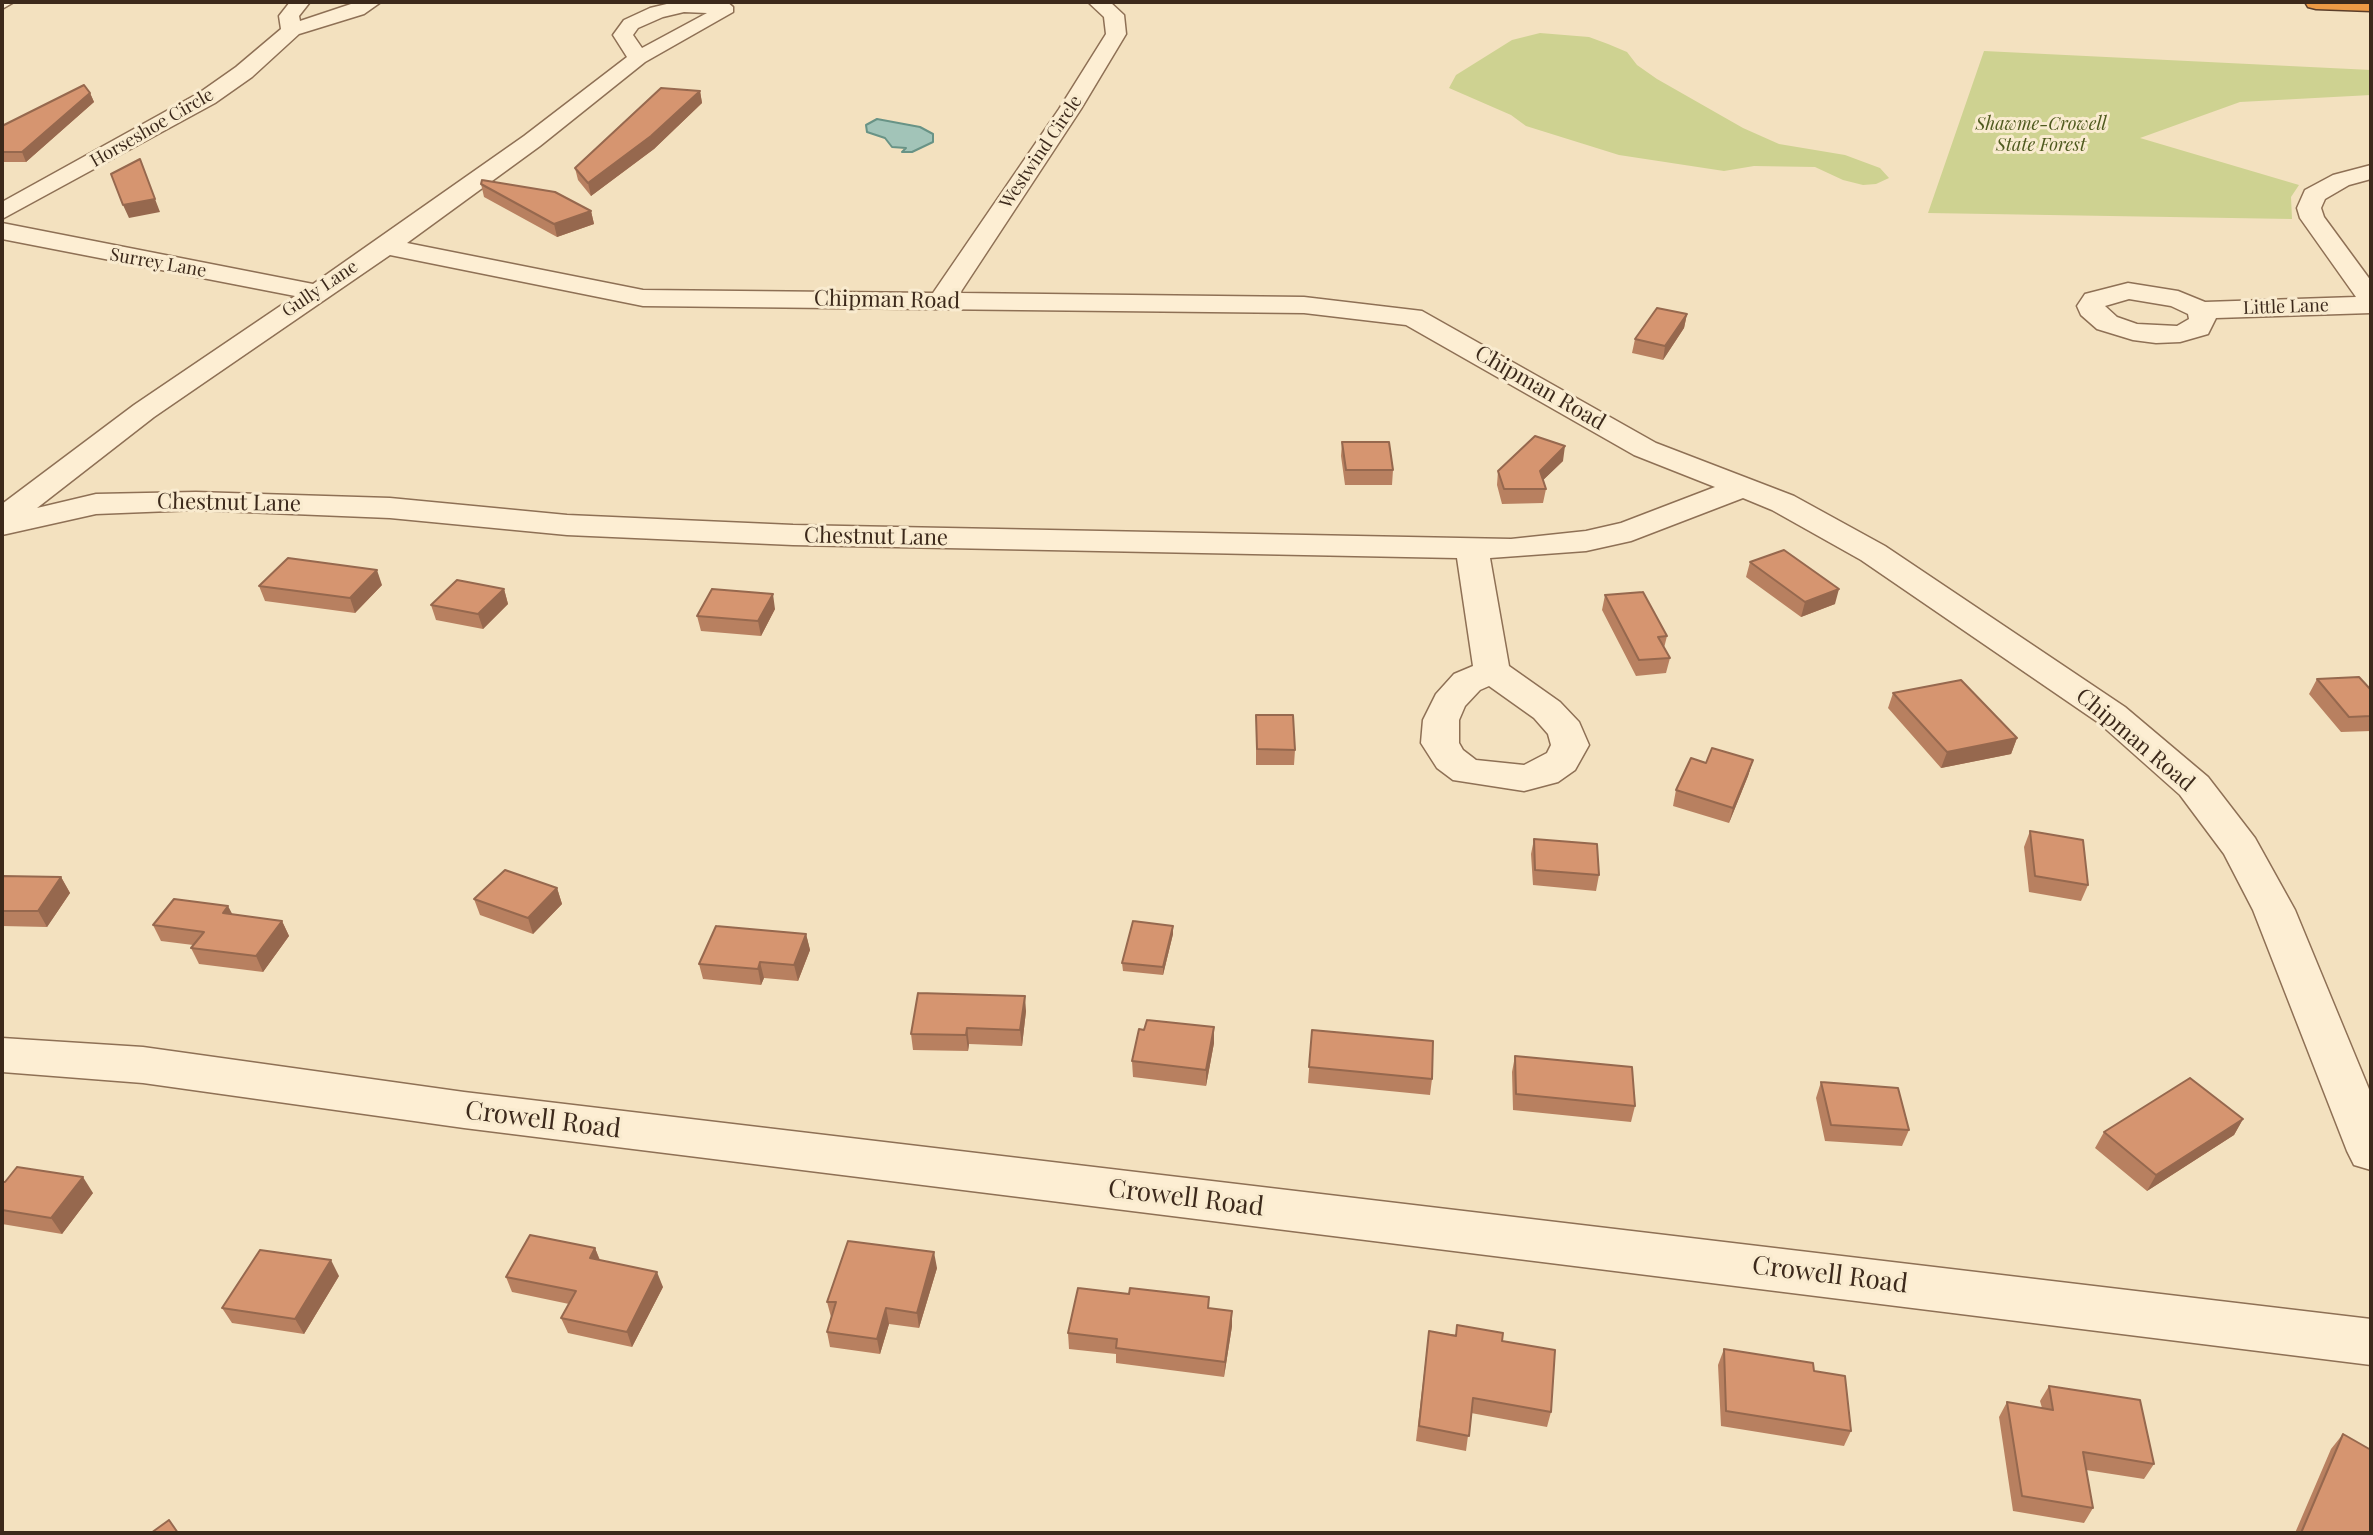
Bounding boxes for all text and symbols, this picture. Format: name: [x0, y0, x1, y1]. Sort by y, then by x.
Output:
street label: Horseshoe Circle: [87, 84, 217, 172]
street label: Westwind Circle: [995, 91, 1087, 213]
park label: Shawme-Crowell State Forest: [1976, 113, 2106, 156]
street label: Surrey Lane: [108, 244, 208, 282]
street label: Gully Lane: [278, 256, 362, 322]
street label: Chipman Road: [814, 286, 960, 314]
street label: Little Lane: [2243, 295, 2329, 319]
street label: Chipman Road: [1470, 340, 1610, 436]
street label: Chestnut Lane: [157, 489, 301, 517]
street label: Chestnut Lane: [804, 523, 948, 551]
street label: Chipman Road: [2070, 683, 2200, 797]
street label: Crowell Road: [463, 1095, 623, 1145]
street label: Crowell Road: [1106, 1173, 1266, 1223]
street label: Crowell Road: [1750, 1250, 1910, 1300]

